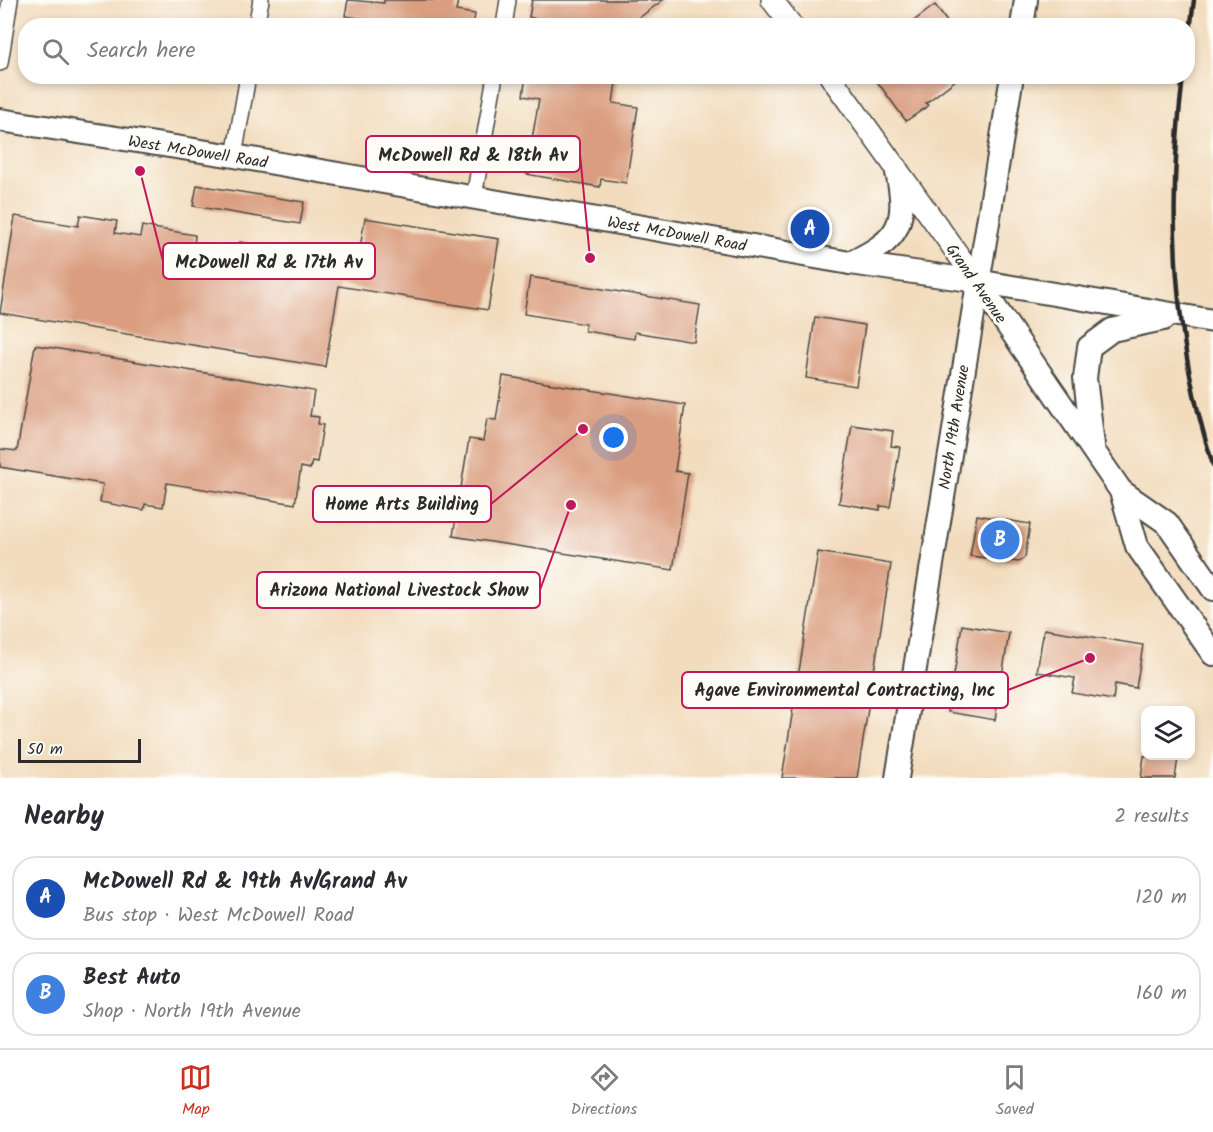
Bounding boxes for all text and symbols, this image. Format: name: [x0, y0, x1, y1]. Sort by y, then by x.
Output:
search box: [18, 18, 1195, 84]
text: Search here: [87, 34, 195, 69]
icon: search: [39, 35, 72, 68]
street label: West McDowell Road: [126, 129, 270, 176]
callout: McDowell Rd & 18th Av: [366, 136, 580, 172]
text: McDowell Rd & 18th Av: [378, 142, 569, 171]
pin: A: [790, 206, 830, 252]
street label: West McDowell Road: [605, 210, 749, 259]
street label: Grand Avenue: [939, 239, 1013, 329]
callout: McDowell Rd & 17th Av: [163, 243, 375, 279]
text: McDowell Rd & 17th Av: [175, 249, 364, 278]
street label: North 19th Avenue: [932, 363, 977, 491]
your location: [599, 423, 628, 452]
callout: Home Arts Building: [313, 486, 491, 522]
text: Home Arts Building: [325, 491, 479, 520]
pin: B: [980, 518, 1020, 562]
callout: Arizona National Livestock Show: [257, 572, 540, 608]
text: Arizona National Livestock Show: [269, 577, 529, 606]
callout: Agave Environmental Contracting, Inc: [682, 672, 1008, 708]
text: Agave Environmental Contracting, Inc: [694, 677, 996, 706]
map controls: [1141, 706, 1195, 760]
button: layers: [1141, 706, 1195, 760]
scale bar: [18, 736, 141, 764]
text: 50 m: [27, 737, 63, 762]
text: Nearby: [24, 796, 104, 838]
text: 2 results: [1114, 801, 1189, 833]
text: McDowell Rd & 19th Av/Grand Av: [83, 865, 407, 900]
text: A: [39, 882, 52, 914]
text: 120 m: [1135, 882, 1187, 914]
text: Bus stop · West McDowell Road: [83, 900, 354, 932]
text: Best Auto: [83, 961, 181, 996]
text: B: [39, 978, 52, 1010]
text: 160 m: [1136, 978, 1187, 1010]
text: Shop · North 19th Avenue: [83, 996, 301, 1028]
tab: Map: [179, 1061, 212, 1122]
tab: Directions: [571, 1061, 637, 1122]
tab: Saved: [996, 1061, 1034, 1122]

